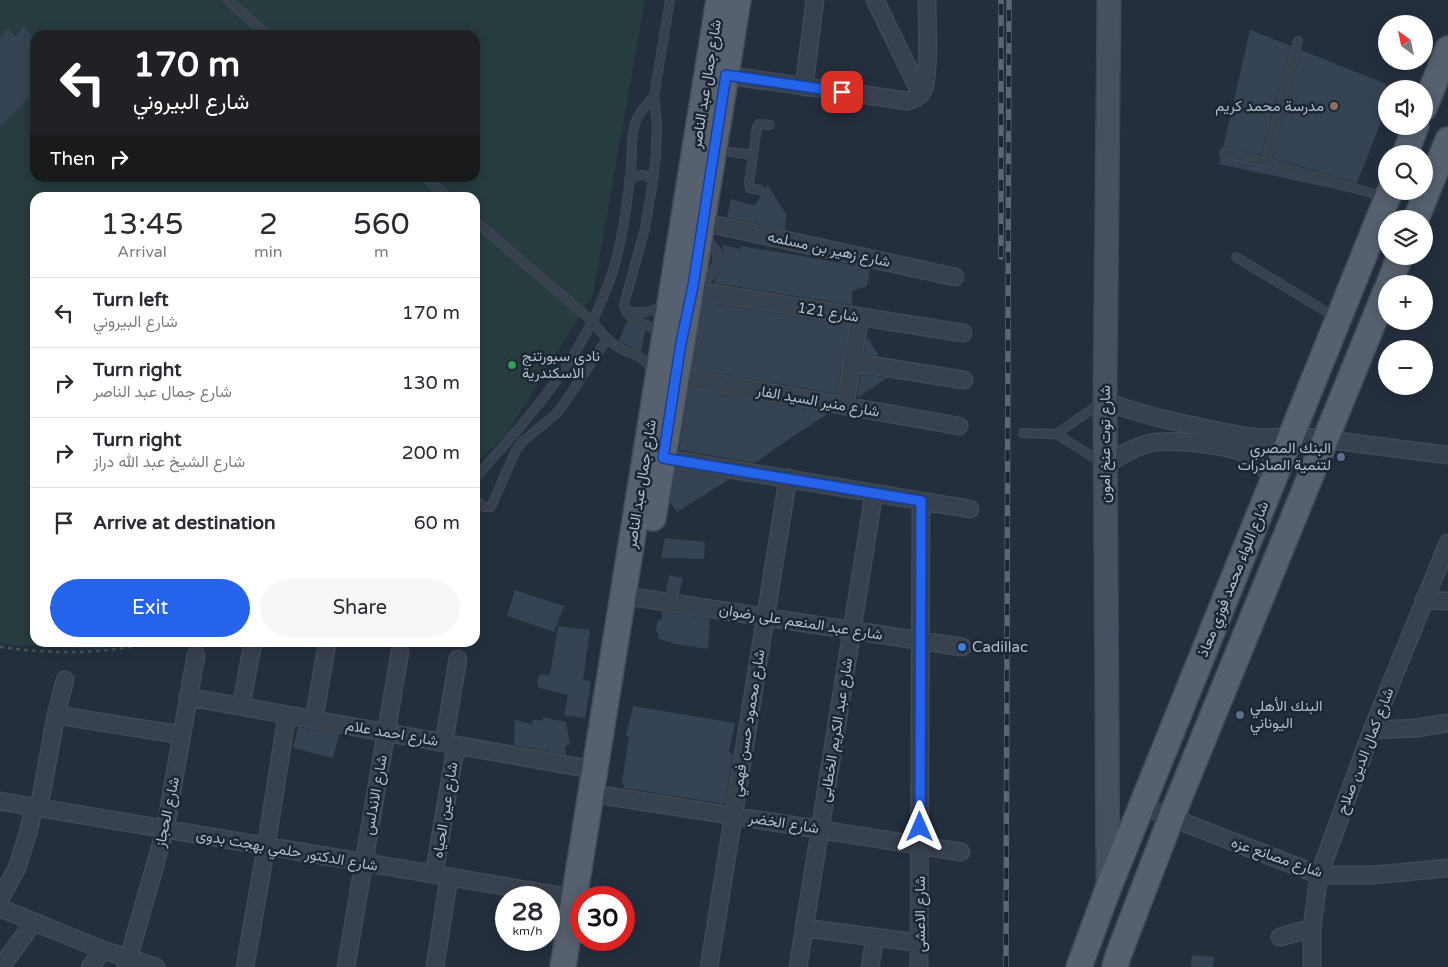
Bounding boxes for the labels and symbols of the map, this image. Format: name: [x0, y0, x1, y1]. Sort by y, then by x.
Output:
north arrow: [1378, 15, 1432, 70]
street label: شارع جمال عبد الناصر: [687, 18, 727, 151]
pin: [821, 71, 863, 113]
place label: مدرسة محمد كريم: [1215, 97, 1324, 116]
marker: مدرسة محمد كريم: [1328, 100, 1340, 112]
street label: شارع زهير بن مسلمه: [766, 227, 892, 273]
street label: شارع 121: [795, 298, 860, 328]
place label: نادي سبورتنج الاسكندرية: [522, 347, 600, 382]
marker: نادي سبورتنج الاسكندرية: [506, 359, 518, 371]
street label: شارع منير السيد الفار: [754, 381, 881, 423]
street label: شارع توت عنخ امون: [1096, 385, 1116, 503]
street label: شارع جمال عبد الناصر: [622, 418, 662, 551]
place label: البنك المصري لتنمية الصادرات: [1238, 439, 1331, 474]
marker: البنك المصري لتنمية الصادرات: [1335, 451, 1347, 463]
street label: شارع اللواء محمد فوزي معاذ: [1194, 498, 1276, 661]
street label: شارع عبد المنعم على رضوان: [718, 600, 884, 646]
place label: Cadillac: [972, 638, 1028, 656]
marker: Cadillac: [956, 641, 968, 653]
street label: شارع محمود حسن فهمي: [727, 648, 773, 799]
street label: شارع عبد الكريم الخطابى: [816, 656, 858, 804]
street label: شارع كمال الدين صلاح: [1333, 685, 1399, 818]
place label: البنك الأهلي اليوناني: [1250, 697, 1323, 736]
marker: البنك الأهلي اليوناني: [1234, 709, 1246, 721]
street label: شارع احمد علام: [344, 716, 440, 752]
street label: شارع الاندلس: [359, 753, 393, 837]
street label: شارع عين الحياه: [429, 761, 463, 860]
street label: شارع الحجاز: [151, 775, 185, 850]
position arrow: [893, 800, 945, 852]
street label: شارع الخضر: [746, 808, 821, 839]
street label: شارع الدكتور حلمي بهجت بدوى: [194, 825, 379, 879]
street label: شارع مصانع عزه: [1228, 833, 1325, 883]
street label: شارع الاعشى: [911, 876, 931, 952]
speed limit sign: 30: [570, 886, 635, 951]

